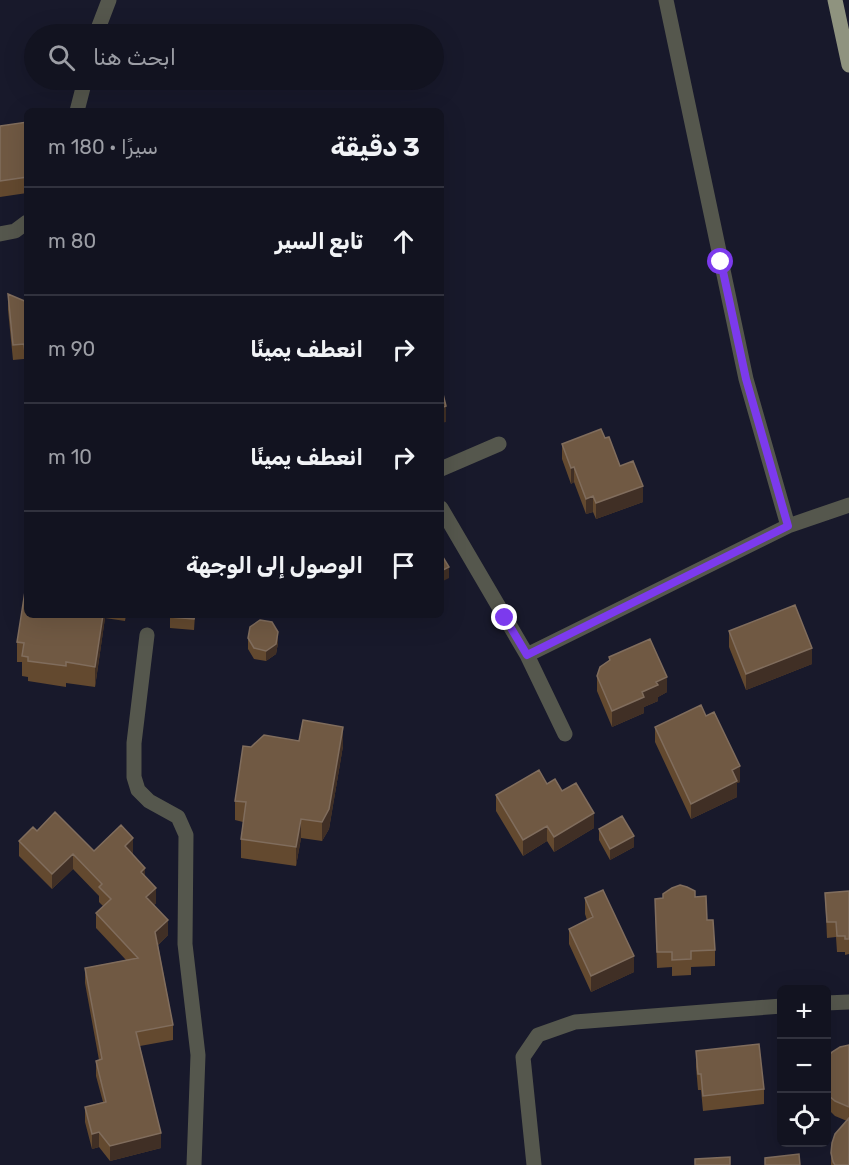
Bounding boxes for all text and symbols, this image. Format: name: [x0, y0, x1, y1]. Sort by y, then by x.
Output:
search box: [24, 24, 444, 90]
icon: search: [45, 41, 78, 74]
text: ابحث هنا: [93, 44, 176, 71]
text: 3 دقيقة: [331, 132, 420, 163]
text: سيرًا · 180 m: [48, 135, 158, 159]
icon: ahead: [387, 225, 420, 258]
text: تابع السير: [275, 228, 363, 255]
text: 80 m: [48, 229, 96, 253]
route start: [707, 248, 733, 274]
icon: right: [387, 333, 420, 366]
text: انعطف يمينًا: [250, 336, 363, 363]
text: 90 m: [48, 337, 95, 361]
icon: right: [387, 441, 420, 474]
text: انعطف يمينًا: [250, 444, 363, 471]
text: 10 m: [48, 445, 92, 469]
icon: arrive: [387, 549, 420, 582]
text: الوصول إلى الوجهة: [186, 552, 363, 579]
route end: [491, 604, 517, 630]
map controls: [777, 985, 831, 1147]
button: +: [777, 985, 831, 1039]
button: −: [777, 1039, 831, 1093]
button: locate: [777, 1093, 831, 1147]

